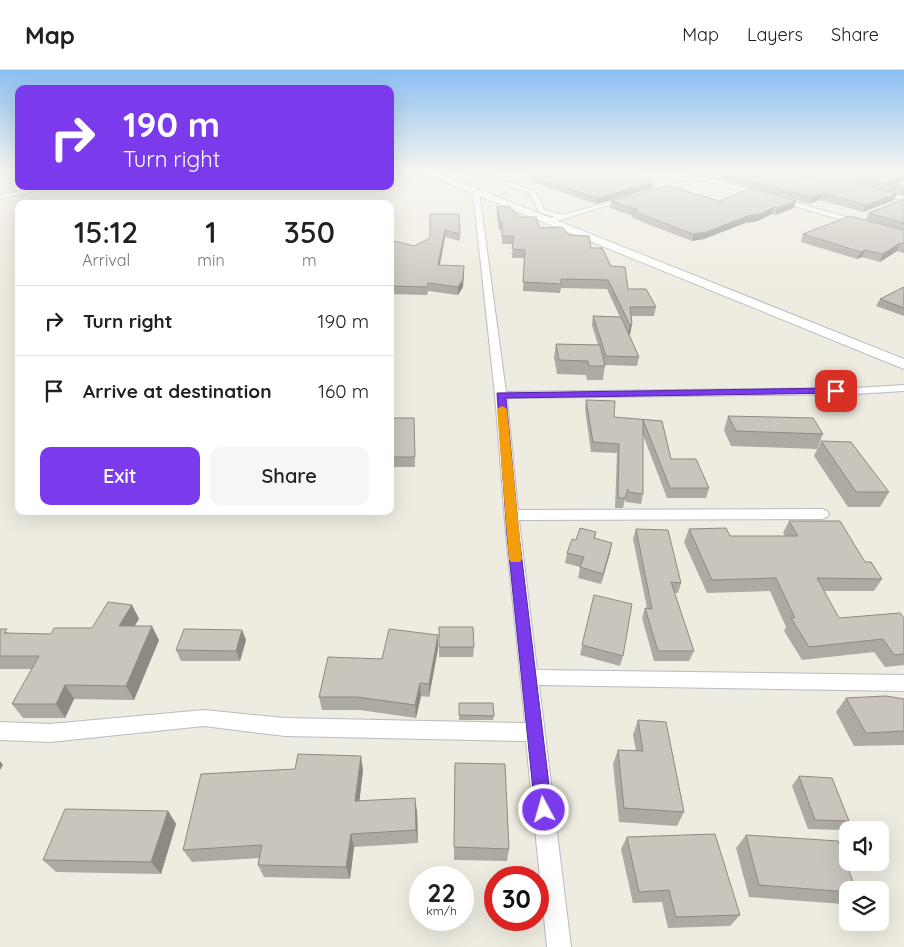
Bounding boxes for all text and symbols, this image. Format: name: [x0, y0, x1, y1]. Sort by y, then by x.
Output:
text: Map: [25, 20, 75, 50]
text: Map: [682, 23, 719, 46]
text: Layers: [747, 23, 803, 46]
text: Share: [831, 23, 879, 46]
text: 190 m: [123, 102, 220, 146]
icon: right: [40, 105, 105, 170]
text: Turn right: [123, 145, 220, 173]
text: 15:12: [74, 213, 138, 251]
text: 1: [205, 213, 217, 251]
text: 350: [284, 213, 335, 251]
text: Arrival: [82, 250, 130, 270]
text: min: [197, 250, 225, 270]
text: m: [302, 250, 317, 270]
icon: right: [40, 307, 68, 335]
text: Turn right: [83, 309, 172, 333]
text: 190 m: [318, 309, 369, 333]
pin: [815, 370, 857, 412]
icon: arrive: [40, 377, 68, 405]
icon: arrive: [822, 377, 850, 405]
text: Arrive at destination: [83, 379, 272, 403]
text: 160 m: [318, 379, 369, 403]
button: Exit: [40, 447, 200, 505]
button: Share: [210, 447, 369, 505]
position arrow: [517, 783, 569, 835]
map controls: [839, 821, 889, 931]
button: sound: [839, 821, 889, 871]
speed limit sign: 30: [484, 866, 549, 931]
text: 22: [427, 877, 456, 908]
button: layers: [839, 881, 889, 931]
text: km/h: [426, 903, 457, 918]

